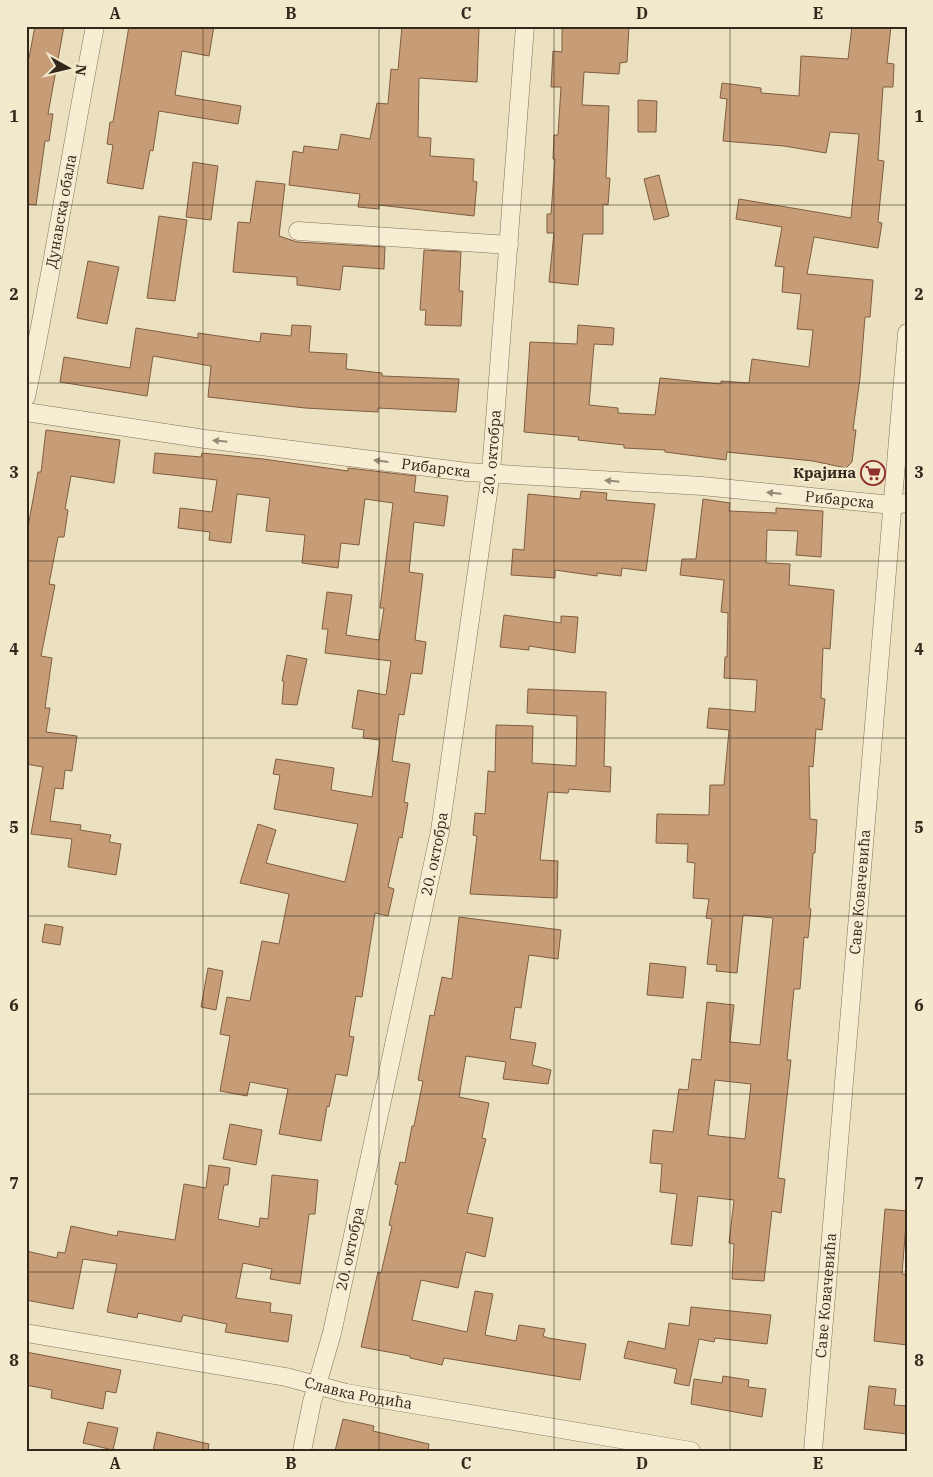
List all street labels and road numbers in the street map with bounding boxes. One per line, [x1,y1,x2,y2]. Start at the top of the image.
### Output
street label: Дунавска обала [41,153,80,270]
street label: 20. октобра [478,409,505,495]
street label: Рибарска [400,454,472,481]
street label: Рибарска [804,486,876,512]
street label: 20. октобра [416,811,452,897]
street label: Саве Ковачевића [845,829,874,955]
street label: 20. октобра [331,1205,368,1292]
street label: Саве Ковачевића [811,1232,840,1359]
street label: Славка Родића [302,1372,414,1413]

